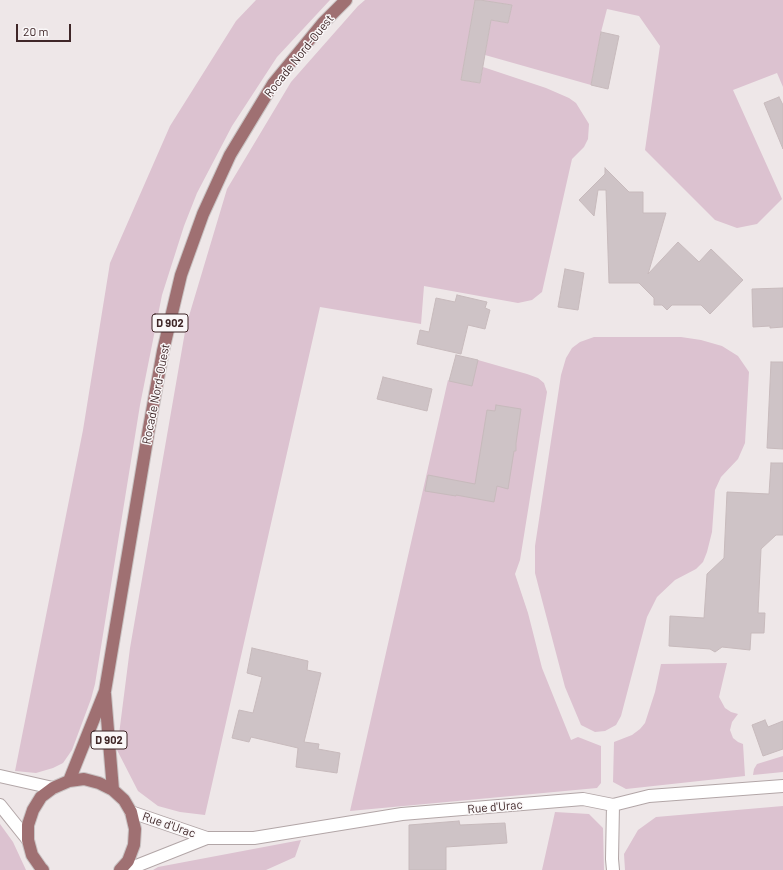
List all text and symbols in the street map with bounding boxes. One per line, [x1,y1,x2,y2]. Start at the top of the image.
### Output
street label: Rocade Nord-Ouest [261,12,337,100]
scale bar [18,16,73,42]
text: 20 m [23,24,49,38]
road number: D 902 [152,314,188,332]
street label: Rocade Nord-Ouest [139,343,173,445]
road number: D 902 [91,731,127,749]
street label: Rue d'Urac [467,797,523,817]
street label: Rue d'Urac [141,809,197,841]

